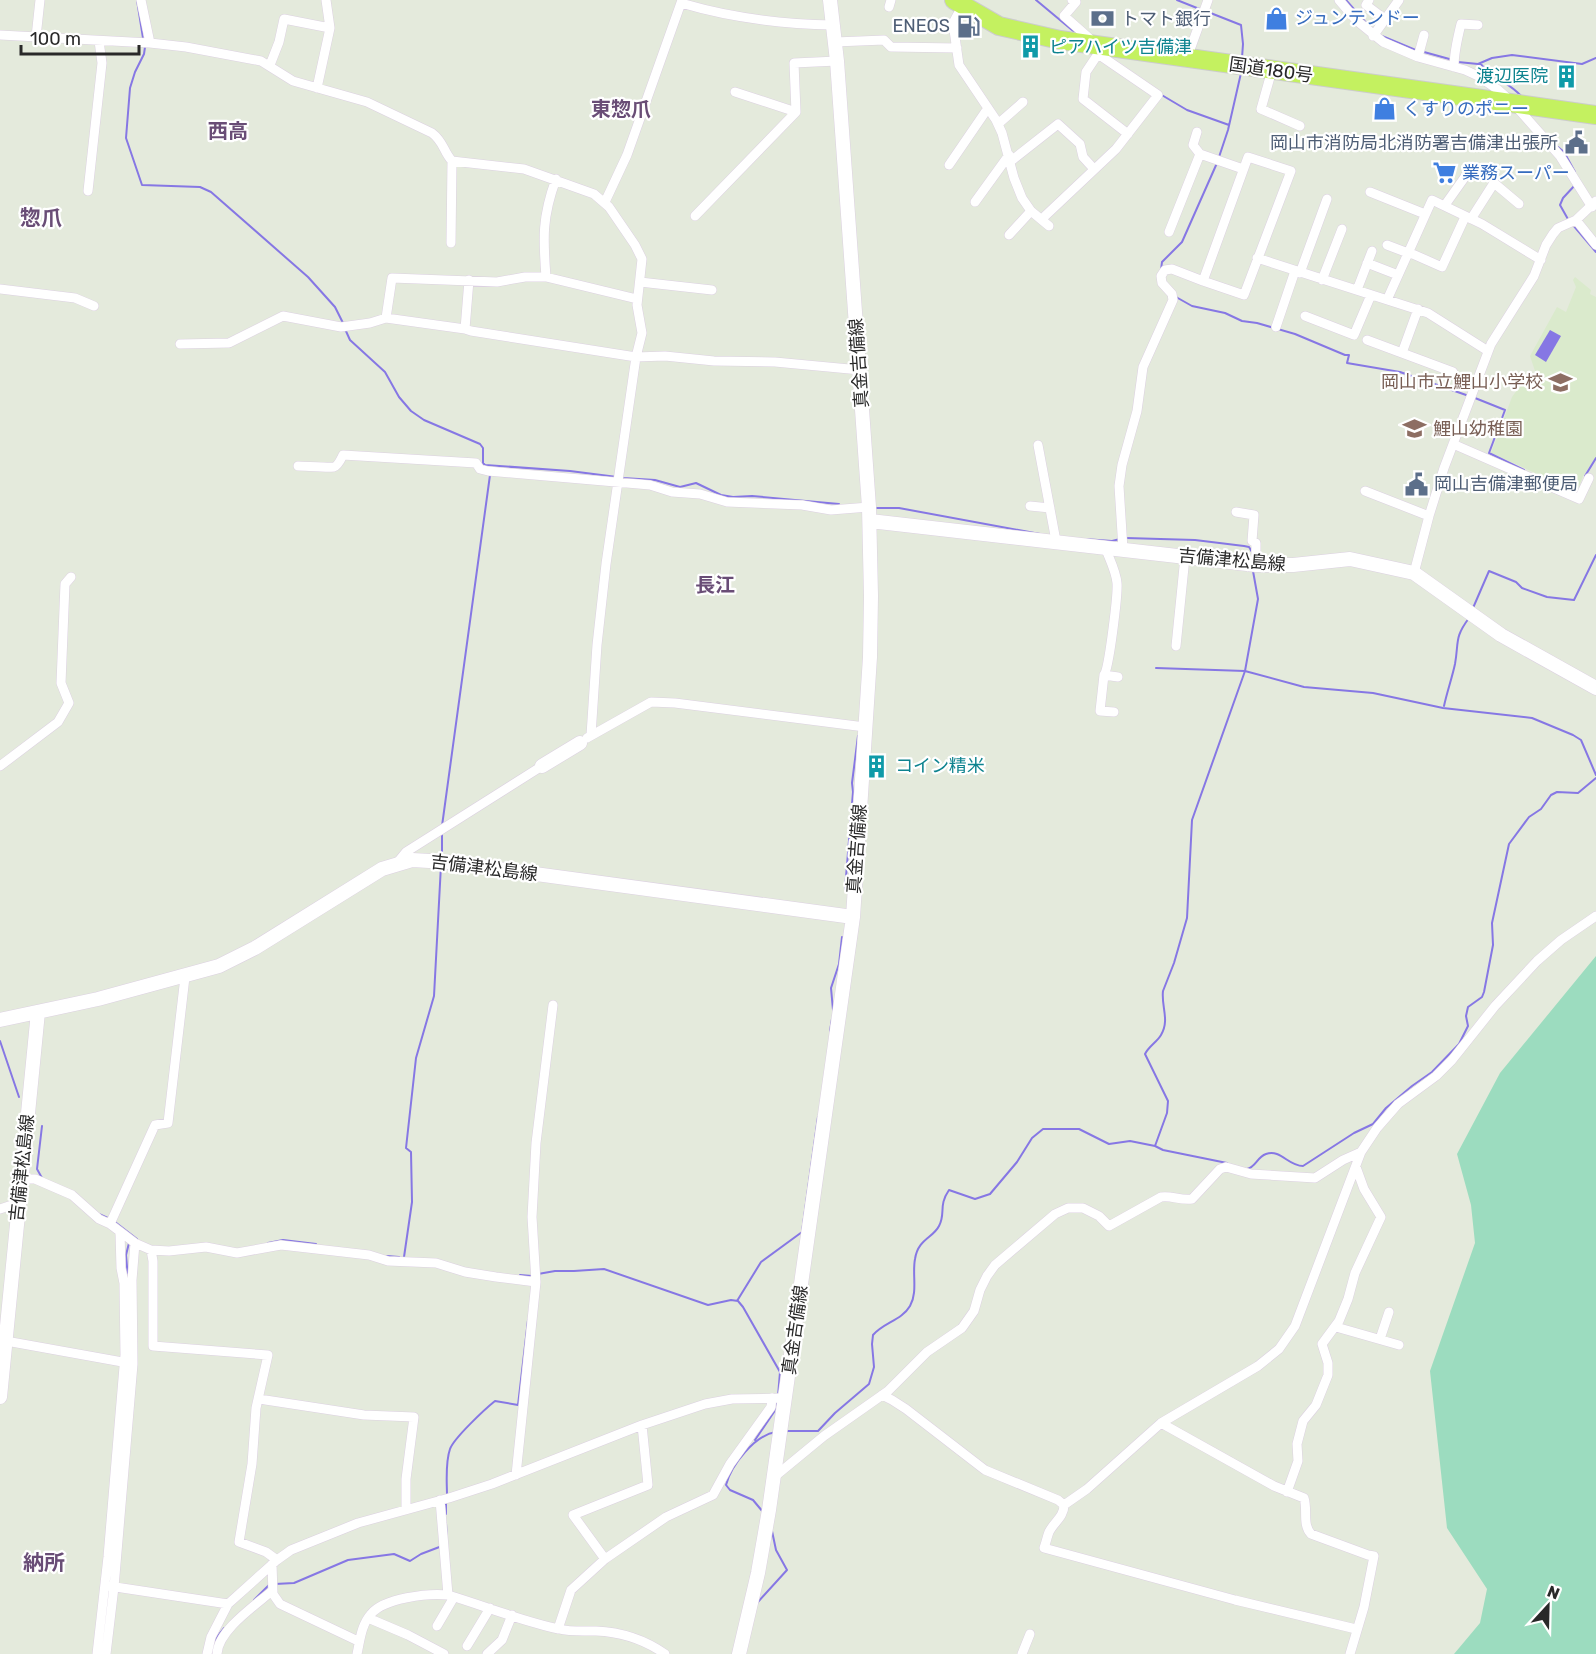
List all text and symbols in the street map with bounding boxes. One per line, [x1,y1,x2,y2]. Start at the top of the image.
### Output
shop icon: ジュンテンドー [1264,5,1290,31]
bank icon: トマト銀行 [1090,6,1116,32]
place label: ジュンテンドー [1295,7,1420,29]
place label: トマト銀行 [1121,8,1211,30]
fuel station icon: ENEOS [955,13,981,39]
place label: ENEOS [892,15,950,37]
scale bar [21,18,140,56]
text: 100 m [30,28,81,50]
building icon: ピアハイツ吉備津 [1018,34,1044,60]
place label: ピアハイツ吉備津 [1049,36,1192,58]
street label: 国道180号 [1228,53,1314,87]
building icon: 渡辺医院 [1553,63,1579,89]
place label: 渡辺医院 [1476,65,1548,87]
shop icon: くすりのポニー [1372,96,1398,122]
district label: 東惣爪 [591,97,651,121]
place label: くすりのポニー [1403,98,1529,120]
district label: 西高 [208,119,248,143]
public building icon: 岡山市消防局北消防署吉備津出張所 [1563,130,1589,156]
place label: 岡山市消防局北消防署吉備津出張所 [1270,132,1558,154]
supermarket icon: 業務スーパー [1431,160,1457,186]
place label: 業務スーパー [1462,162,1570,184]
district label: 惣爪 [20,205,62,230]
street label: 真金吉備線 [845,317,873,409]
school or university icon: 岡山市立鯉山小学校 [1548,369,1574,395]
place label: 岡山市立鯉山小学校 [1381,371,1543,393]
school or university icon: 鯉山幼稚園 [1402,416,1428,442]
place label: 鯉山幼稚園 [1433,418,1523,440]
public building icon: 岡山吉備津郵便局 [1403,471,1429,497]
place label: 岡山吉備津郵便局 [1434,473,1578,495]
street label: 吉備津松島線 [1177,544,1287,576]
district label: 長江 [695,573,735,597]
building icon: コイン精米 [864,753,890,779]
place label: コイン精米 [895,755,985,777]
street label: 真金吉備線 [843,803,871,895]
street label: 吉備津松島線 [429,851,539,885]
street label: 吉備津松島線 [5,1113,39,1223]
street label: 真金吉備線 [778,1284,812,1376]
district label: 納所 [23,1550,65,1575]
north arrow [1518,1576,1578,1636]
text: N [1545,1582,1562,1604]

